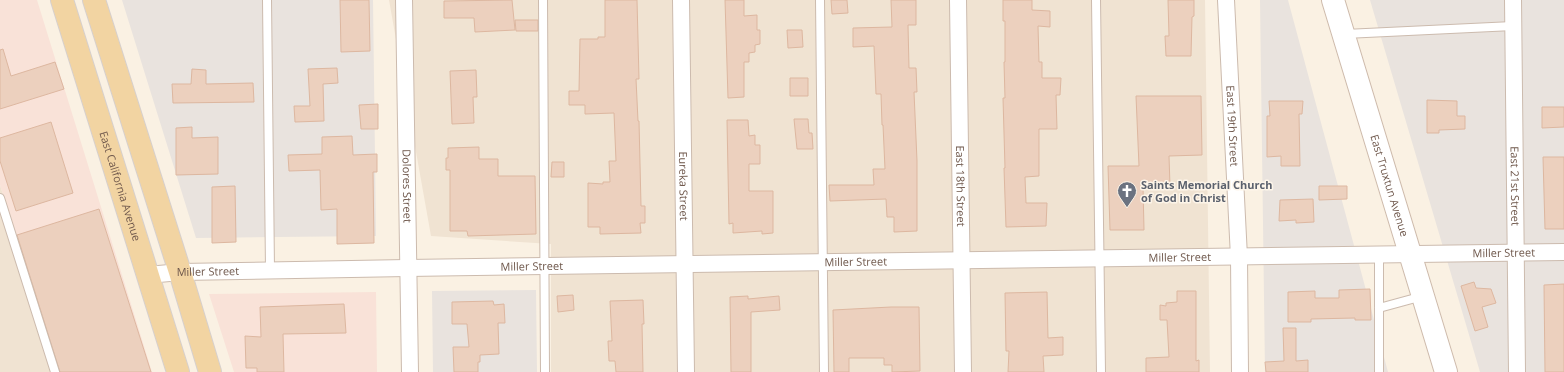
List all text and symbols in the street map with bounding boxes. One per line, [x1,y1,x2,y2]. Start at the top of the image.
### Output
street label: East 19th Street [1223,85,1242,167]
street label: East California Avenue [96,129,145,243]
street label: East Truxtun Avenue [1367,133,1412,238]
street label: East 18th Street [953,145,969,227]
street label: East 21st Street [1508,146,1523,226]
street label: Dolores Street [399,149,416,223]
street label: Eureka Street [676,151,692,221]
place label: Saints Memorial Church of God in Christ [1141,177,1272,205]
church icon: Saints Memorial Church of God in Christ [1116,180,1138,208]
street label: Miller Street [1472,244,1535,260]
street label: Miller Street [1148,249,1211,265]
street label: Miller Street [824,253,887,269]
street label: Miller Street [500,258,563,274]
street label: Miller Street [176,263,239,279]

